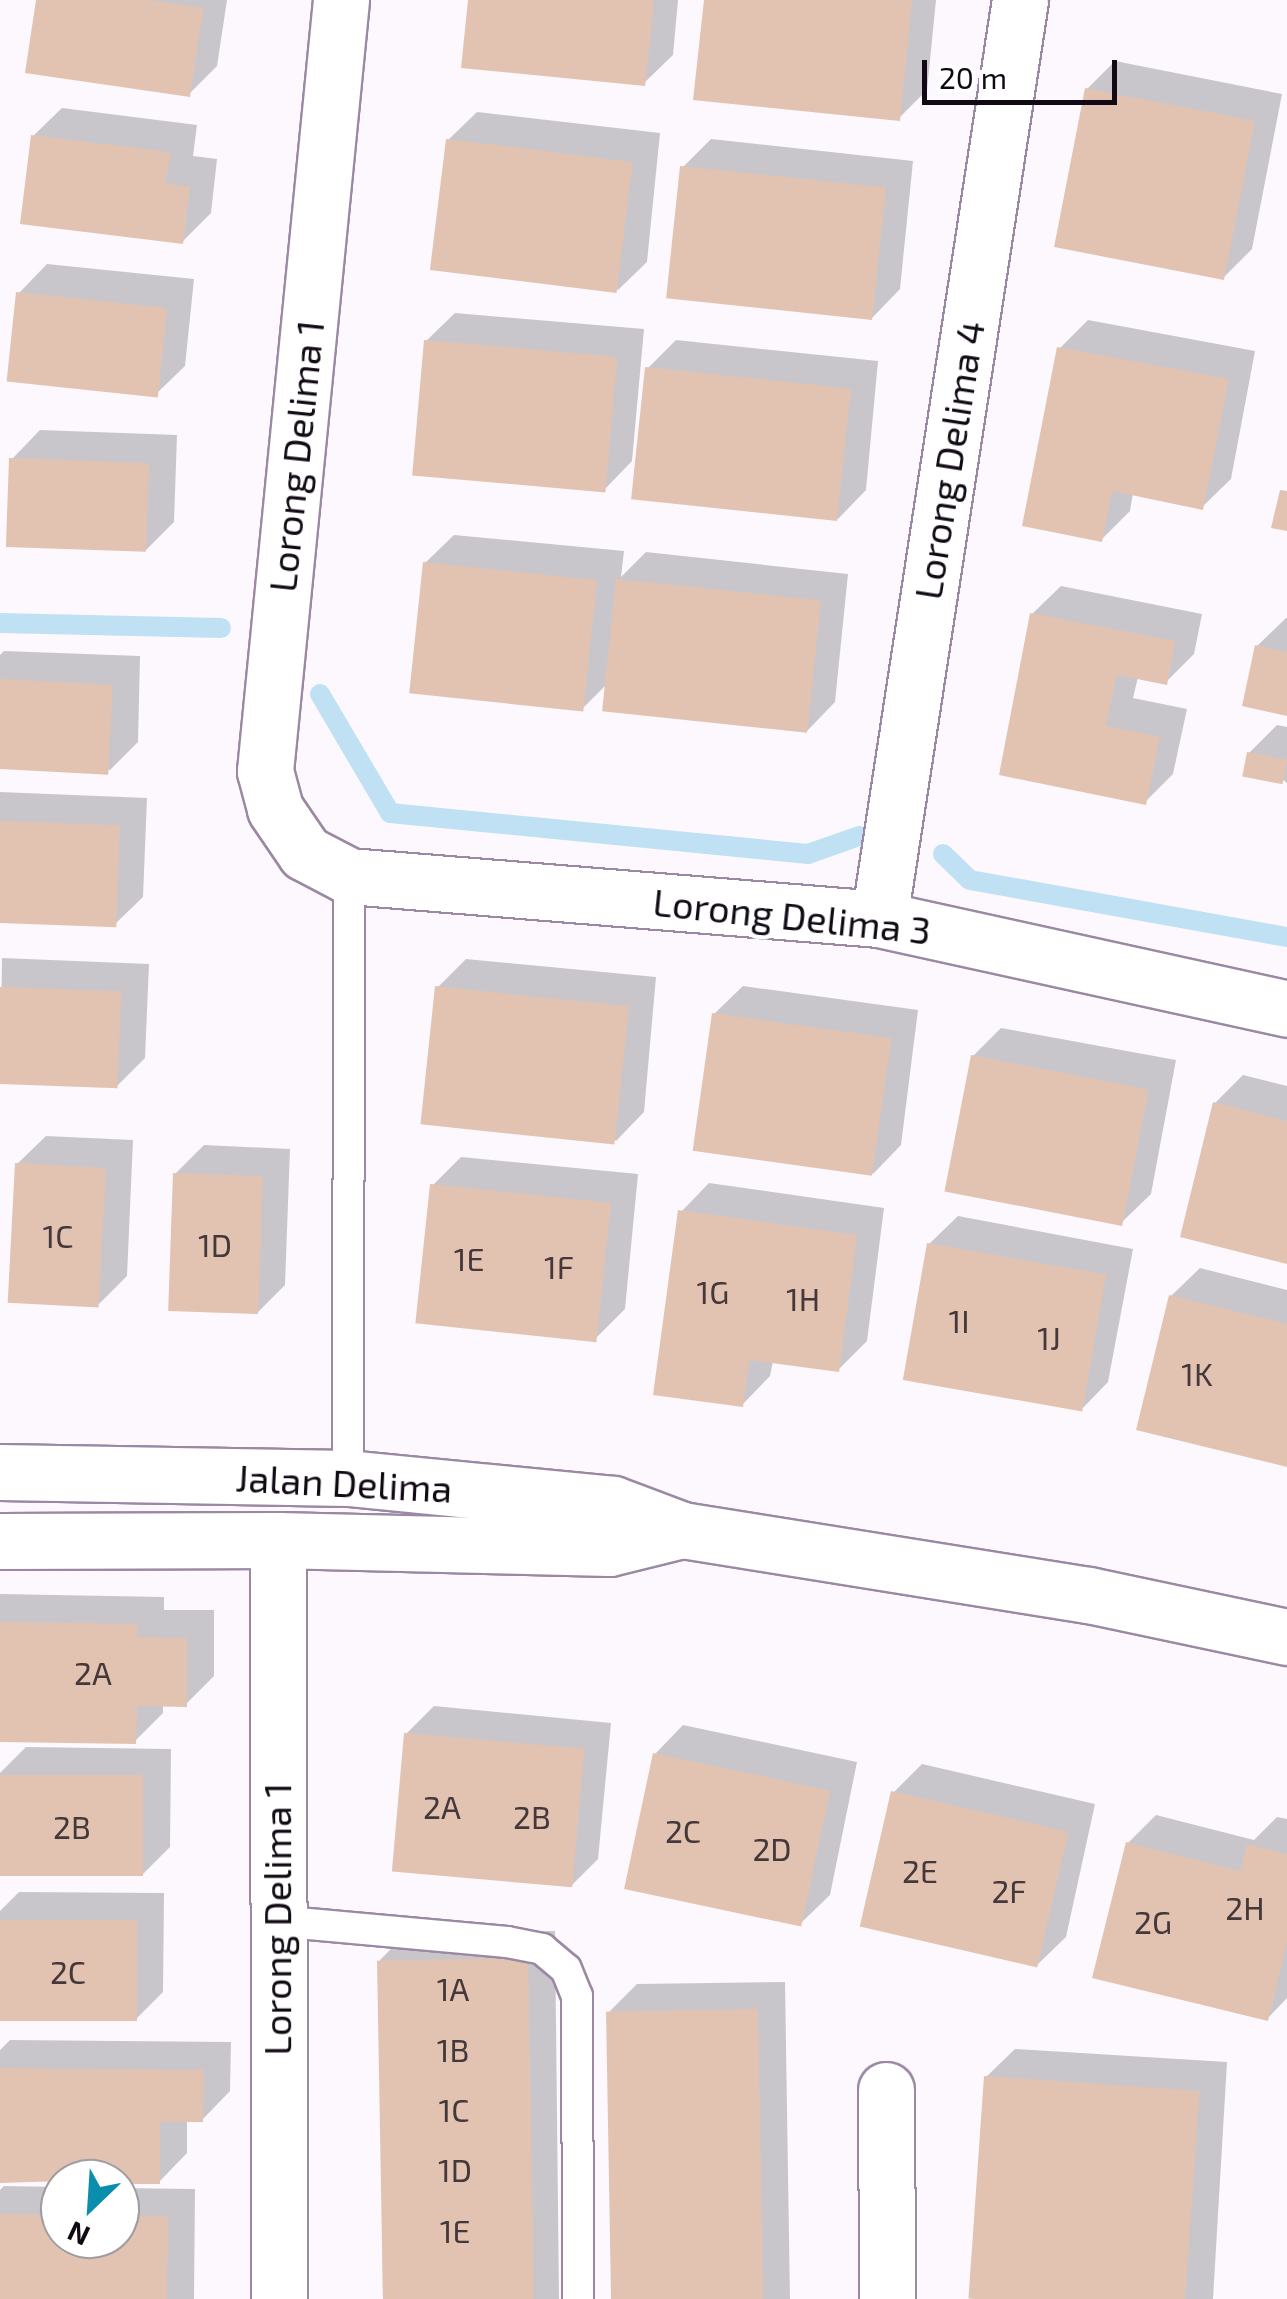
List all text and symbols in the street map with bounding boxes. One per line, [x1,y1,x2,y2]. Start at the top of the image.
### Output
scale bar [927,40,1122,102]
text: 20 m [939,59,1007,95]
street label: Lorong Delima 4 [904,317,994,603]
street label: Lorong Delima 1 [259,318,333,594]
street label: Lorong Delima 3 [651,879,933,953]
house number: 1C [43,1216,73,1254]
house number: 1D [198,1225,232,1263]
house number: 1E [454,1239,484,1277]
house number: 1F [544,1247,574,1285]
house number: 1G [697,1272,729,1310]
house number: 1H [786,1279,820,1317]
house number: 1I [948,1301,970,1339]
house number: 1J [1037,1318,1061,1356]
house number: 1K [1181,1354,1213,1392]
street label: Jalan Delima [234,1455,454,1511]
house number: 2A [74,1653,112,1691]
street label: Lorong Delima 1 [254,1782,300,2056]
house number: 2A [423,1787,461,1825]
house number: 2B [513,1797,551,1835]
house number: 2B [53,1807,91,1845]
house number: 2C [665,1811,701,1849]
house number: 2D [752,1829,792,1867]
house number: 2E [902,1851,938,1889]
house number: 2F [991,1871,1027,1909]
house number: 2H [1225,1888,1265,1926]
house number: 2G [1134,1902,1172,1940]
house number: 2C [50,1952,86,1990]
house number: 1A [437,1969,469,2007]
house number: 1B [437,2030,469,2068]
house number: 1C [439,2090,469,2128]
house number: 1D [438,2150,472,2188]
north arrow [40,2159,140,2259]
house number: 1E [440,2211,470,2249]
text: N [62,2215,95,2254]

